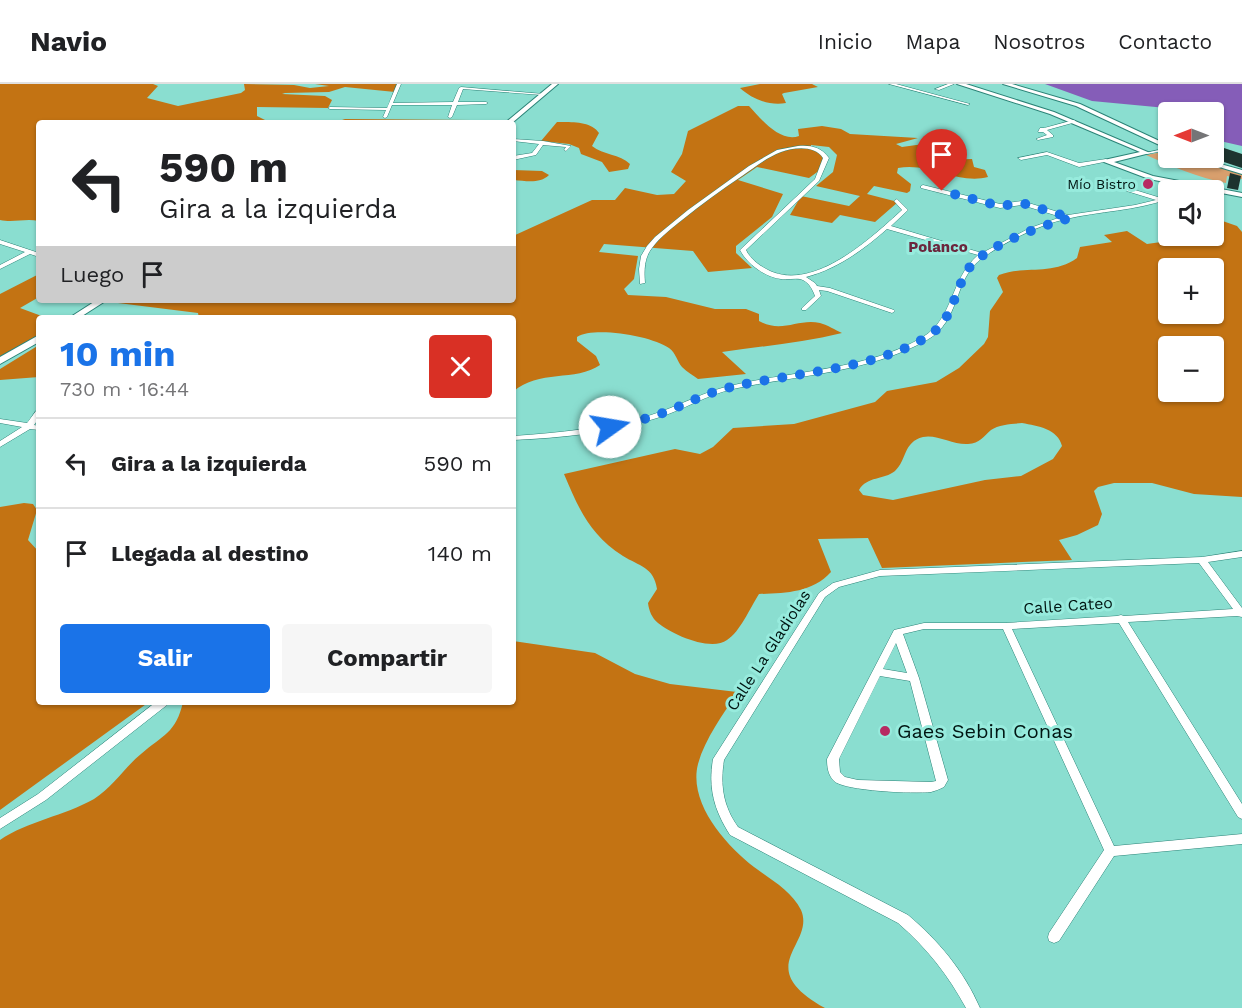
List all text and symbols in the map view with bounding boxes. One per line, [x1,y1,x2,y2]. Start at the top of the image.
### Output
text: Navio [30,25,107,58]
text: Inicio [818,29,873,54]
text: Mapa [906,29,960,54]
text: Nosotros [993,29,1085,54]
text: Contacto [1118,29,1212,54]
north arrow [1158,102,1224,168]
map controls [1158,102,1224,402]
pin [916,129,967,191]
icon: arrive [925,138,958,171]
text: 590 m [159,143,288,192]
icon: left [60,144,138,222]
place label: Mío Bistro [1067,176,1136,192]
marker: Mío Bistro [1141,177,1155,191]
button: sound [1158,180,1224,246]
text: Gira a la izquierda [159,193,397,225]
district label: Polanco [908,238,968,256]
icon: arrive [136,258,169,291]
button: + [1158,258,1224,324]
text: Luego [60,262,124,287]
text: 10 min [60,333,176,375]
button: close [429,335,492,398]
button: − [1158,336,1224,402]
text: 730 m · 16:44 [60,377,189,401]
position arrow [578,395,642,459]
icon: left [60,447,93,480]
text: Gira a la izquierda [111,451,307,476]
text: 590 m [423,451,492,476]
icon: arrive [60,537,93,570]
text: Llegada al destino [111,541,309,566]
text: 140 m [428,541,492,566]
street label: Calle La Gladiolas [722,586,815,714]
street label: Calle Cateo [1023,593,1113,618]
button: Salir [60,624,270,693]
button: Compartir [282,624,492,693]
place label: Gaes Sebin Conas [897,719,1073,743]
marker: Gaes Sebin Conas [878,724,892,738]

